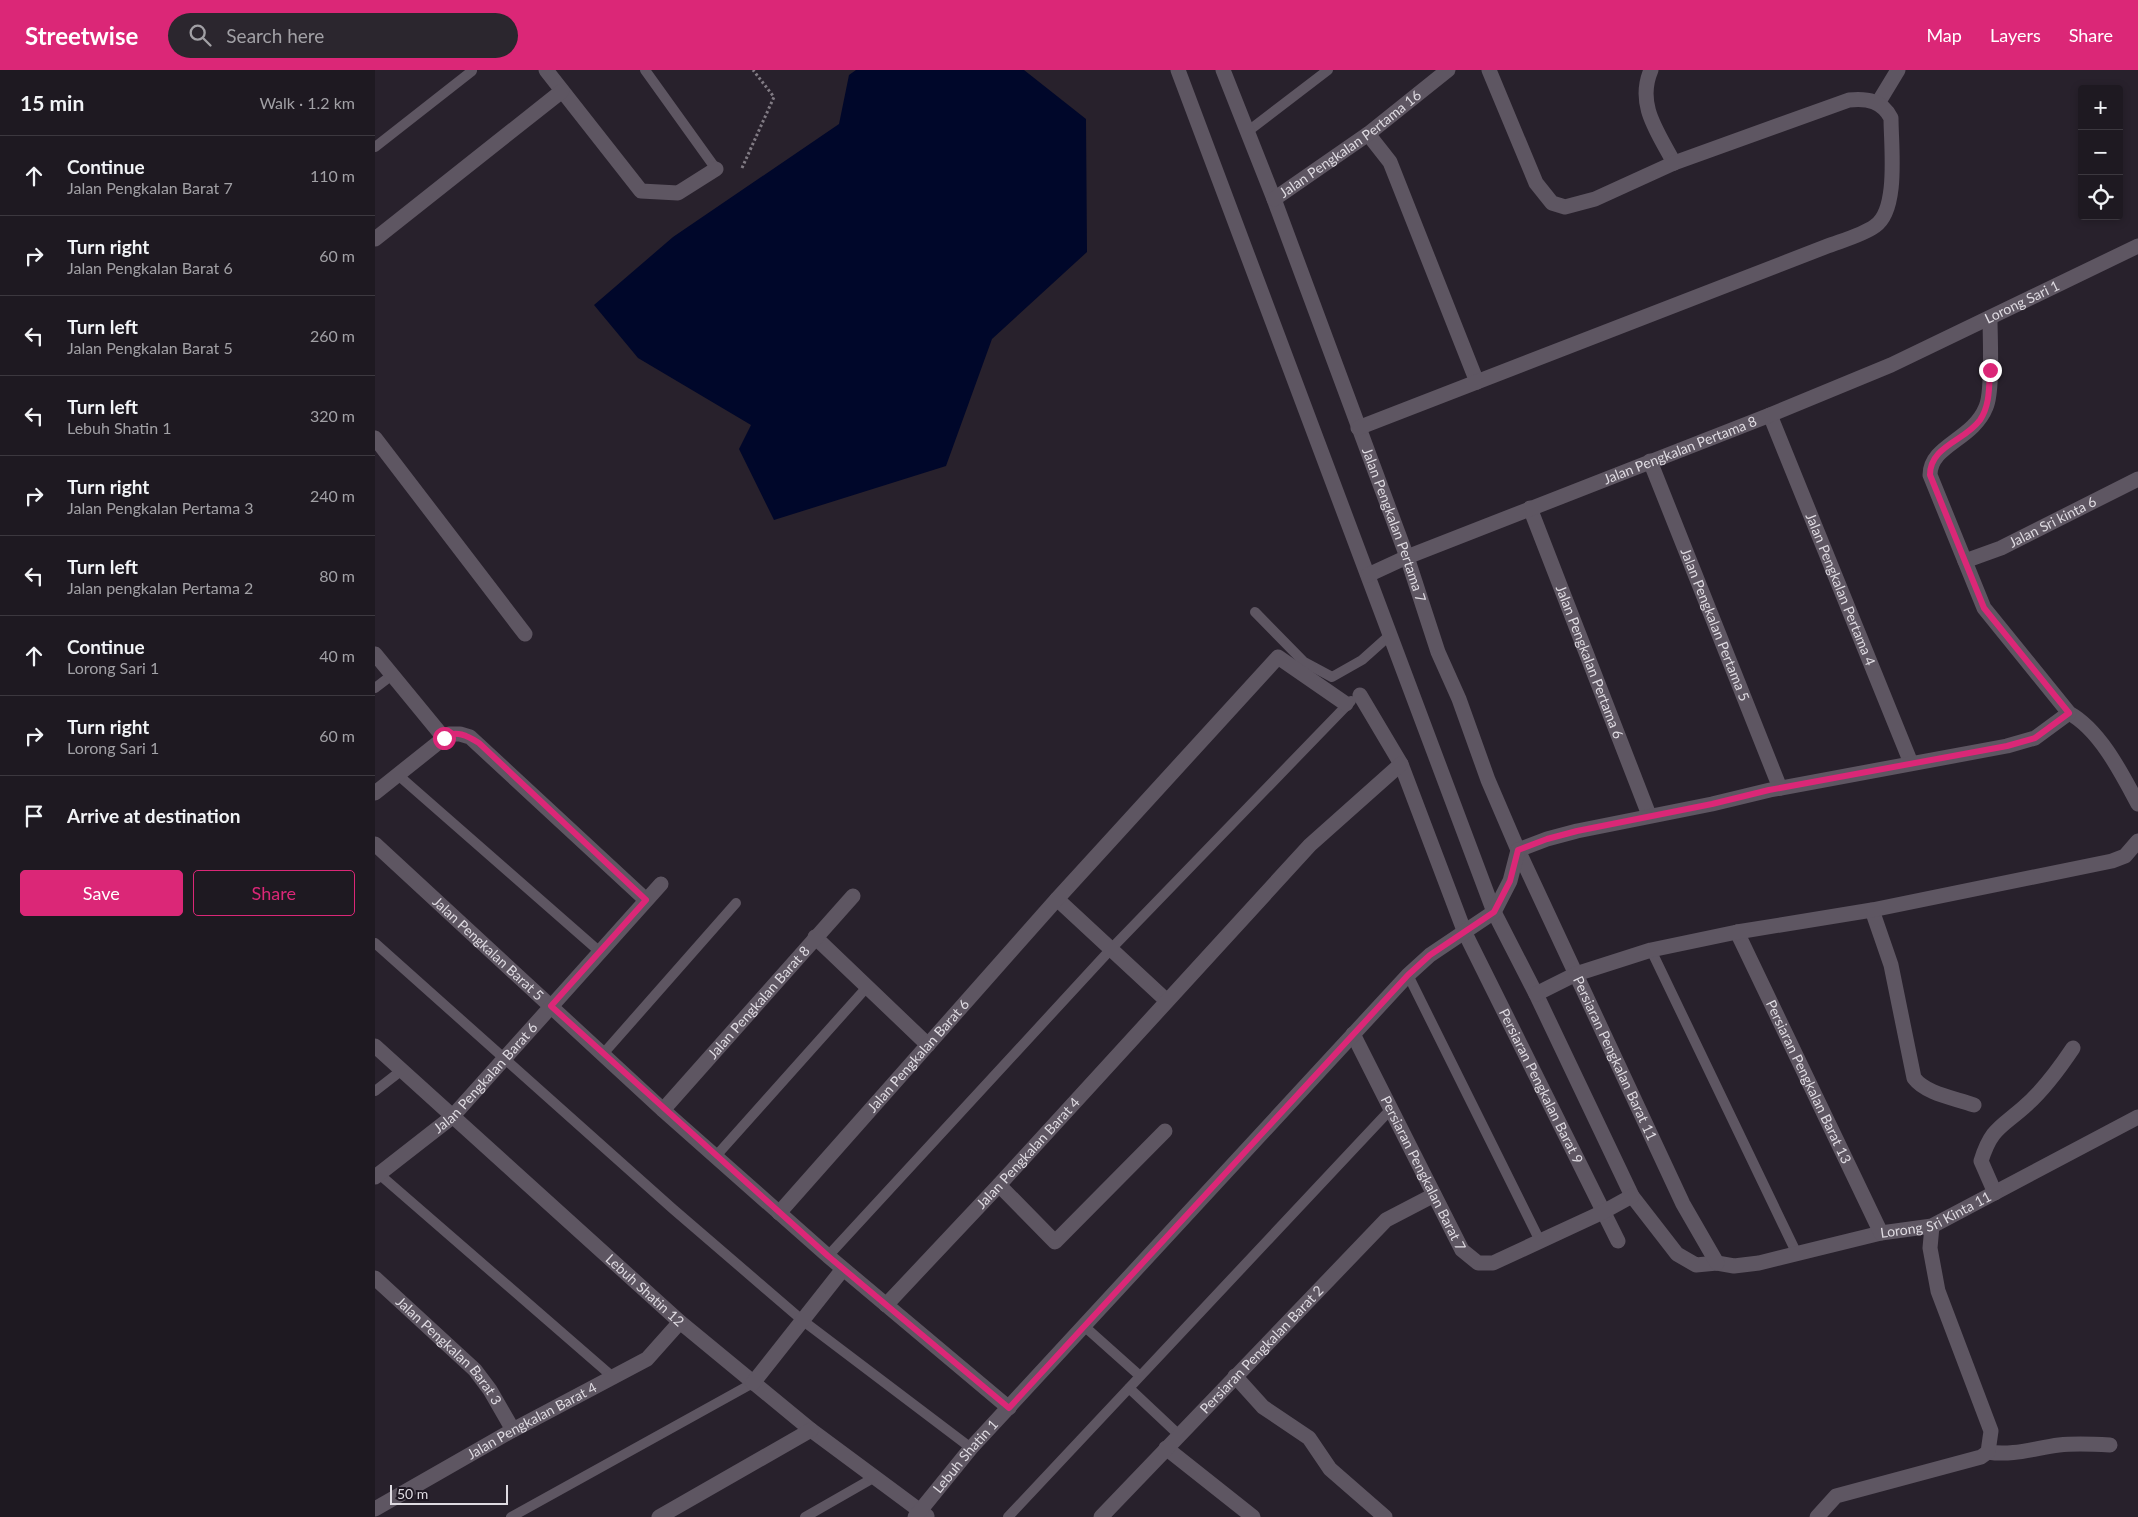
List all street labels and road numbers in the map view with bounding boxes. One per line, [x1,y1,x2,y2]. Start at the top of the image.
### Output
street label: Jalan Pengkalan Pertama 16 [1276,86,1424,201]
street label: Lorong Sari 1 [1982,276,2062,327]
street label: Jalan Pengkalan Pertama 8 [1601,412,1759,487]
street label: Jalan Pengkalan Pertama 7 [1359,445,1430,604]
street label: Jalan Sri kinta 6 [2006,492,2099,551]
street label: Jalan Pengkalan Pertama 4 [1803,510,1880,668]
street label: Jalan Pengkalan Pertama 5 [1677,545,1754,703]
street label: Jalan Pengkalan Pertama 6 [1553,582,1628,741]
street label: Jalan Pengkalan Barat 5 [429,893,548,1004]
street label: Jalan Pengkalan Barat 8 [704,942,813,1062]
street label: Persiaran Pengkalan Barat 11 [1570,973,1661,1143]
street label: Jalan Pengkalan Barat 6 [863,995,972,1115]
street label: Persiaran Pengkalan Barat 13 [1763,997,1855,1166]
street label: Persiaran Pengkalan Barat 9 [1496,1006,1587,1166]
street label: Jalan Pengkalan Barat 6 [430,1019,541,1136]
street label: Persiaran Pengkalan Barat 7 [1378,1093,1470,1253]
street label: Jalan Pengkalan Barat 4 [972,1094,1083,1212]
street label: Lorong Sri Kinta 11 [1879,1187,1994,1241]
street label: Lebuh Shatin 12 [603,1250,688,1330]
street label: Persiaran Pengkalan Barat 2 [1196,1282,1327,1417]
street label: Jalan Pengkalan Barat 3 [393,1293,506,1408]
street label: Jalan Pengkalan Barat 4 [464,1378,599,1463]
street label: Lebuh Shatin 1 [929,1416,1001,1496]

